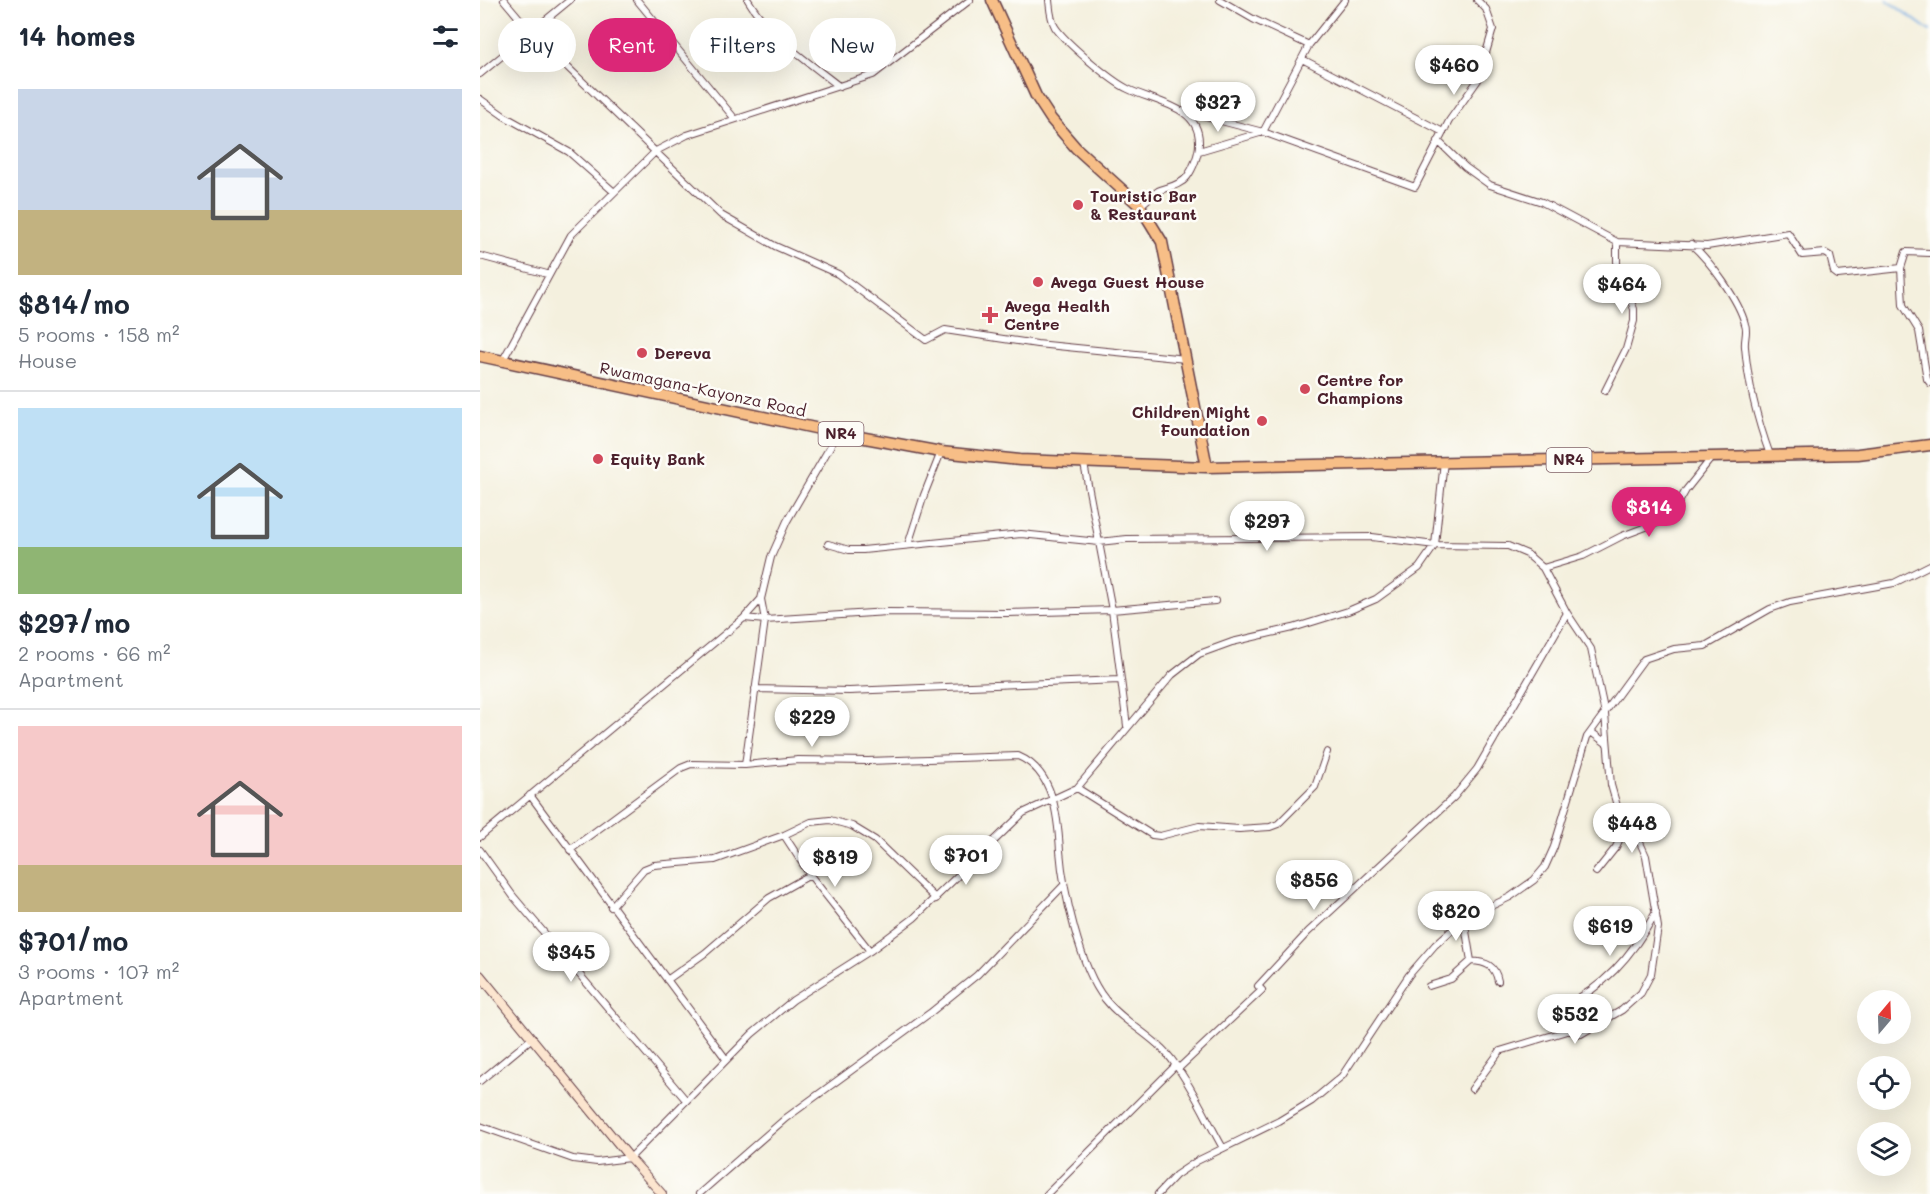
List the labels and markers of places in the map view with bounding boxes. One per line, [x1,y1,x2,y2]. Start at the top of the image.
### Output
pin: $460 [1418,45,1490,96]
pin: $327 [1182,82,1254,133]
place label: Touristic Bar & Restaurant [1090,185,1197,224]
marker: Touristic Bar & Restaurant [1071,198,1085,212]
pin: $464 [1586,264,1658,315]
place label: Avega Guest House [1050,271,1204,292]
marker: Avega Guest House [1031,275,1045,289]
place label: Avega Health Centre [1004,295,1110,334]
marker: Avega Health Centre [981,306,999,324]
place label: Dereva [654,342,712,363]
marker: Dereva [635,346,649,360]
place label: Centre for Champions [1317,369,1403,408]
marker: Centre for Champions [1298,382,1312,396]
place label: Children Might Foundation [1132,401,1250,440]
marker: Children Might Foundation [1255,414,1269,428]
place label: Equity Bank [610,448,705,469]
marker: Equity Bank [591,452,605,466]
pin: $814 [1613,487,1685,538]
pin: $297 [1231,501,1303,552]
pin: $229 [776,697,848,748]
pin: $448 [1596,803,1668,854]
pin: $701 [930,835,1002,886]
pin: $819 [799,837,871,888]
pin: $856 [1278,860,1350,911]
pin: $820 [1420,891,1492,942]
pin: $619 [1574,906,1646,957]
pin: $345 [535,932,607,983]
pin: $532 [1539,994,1611,1045]

